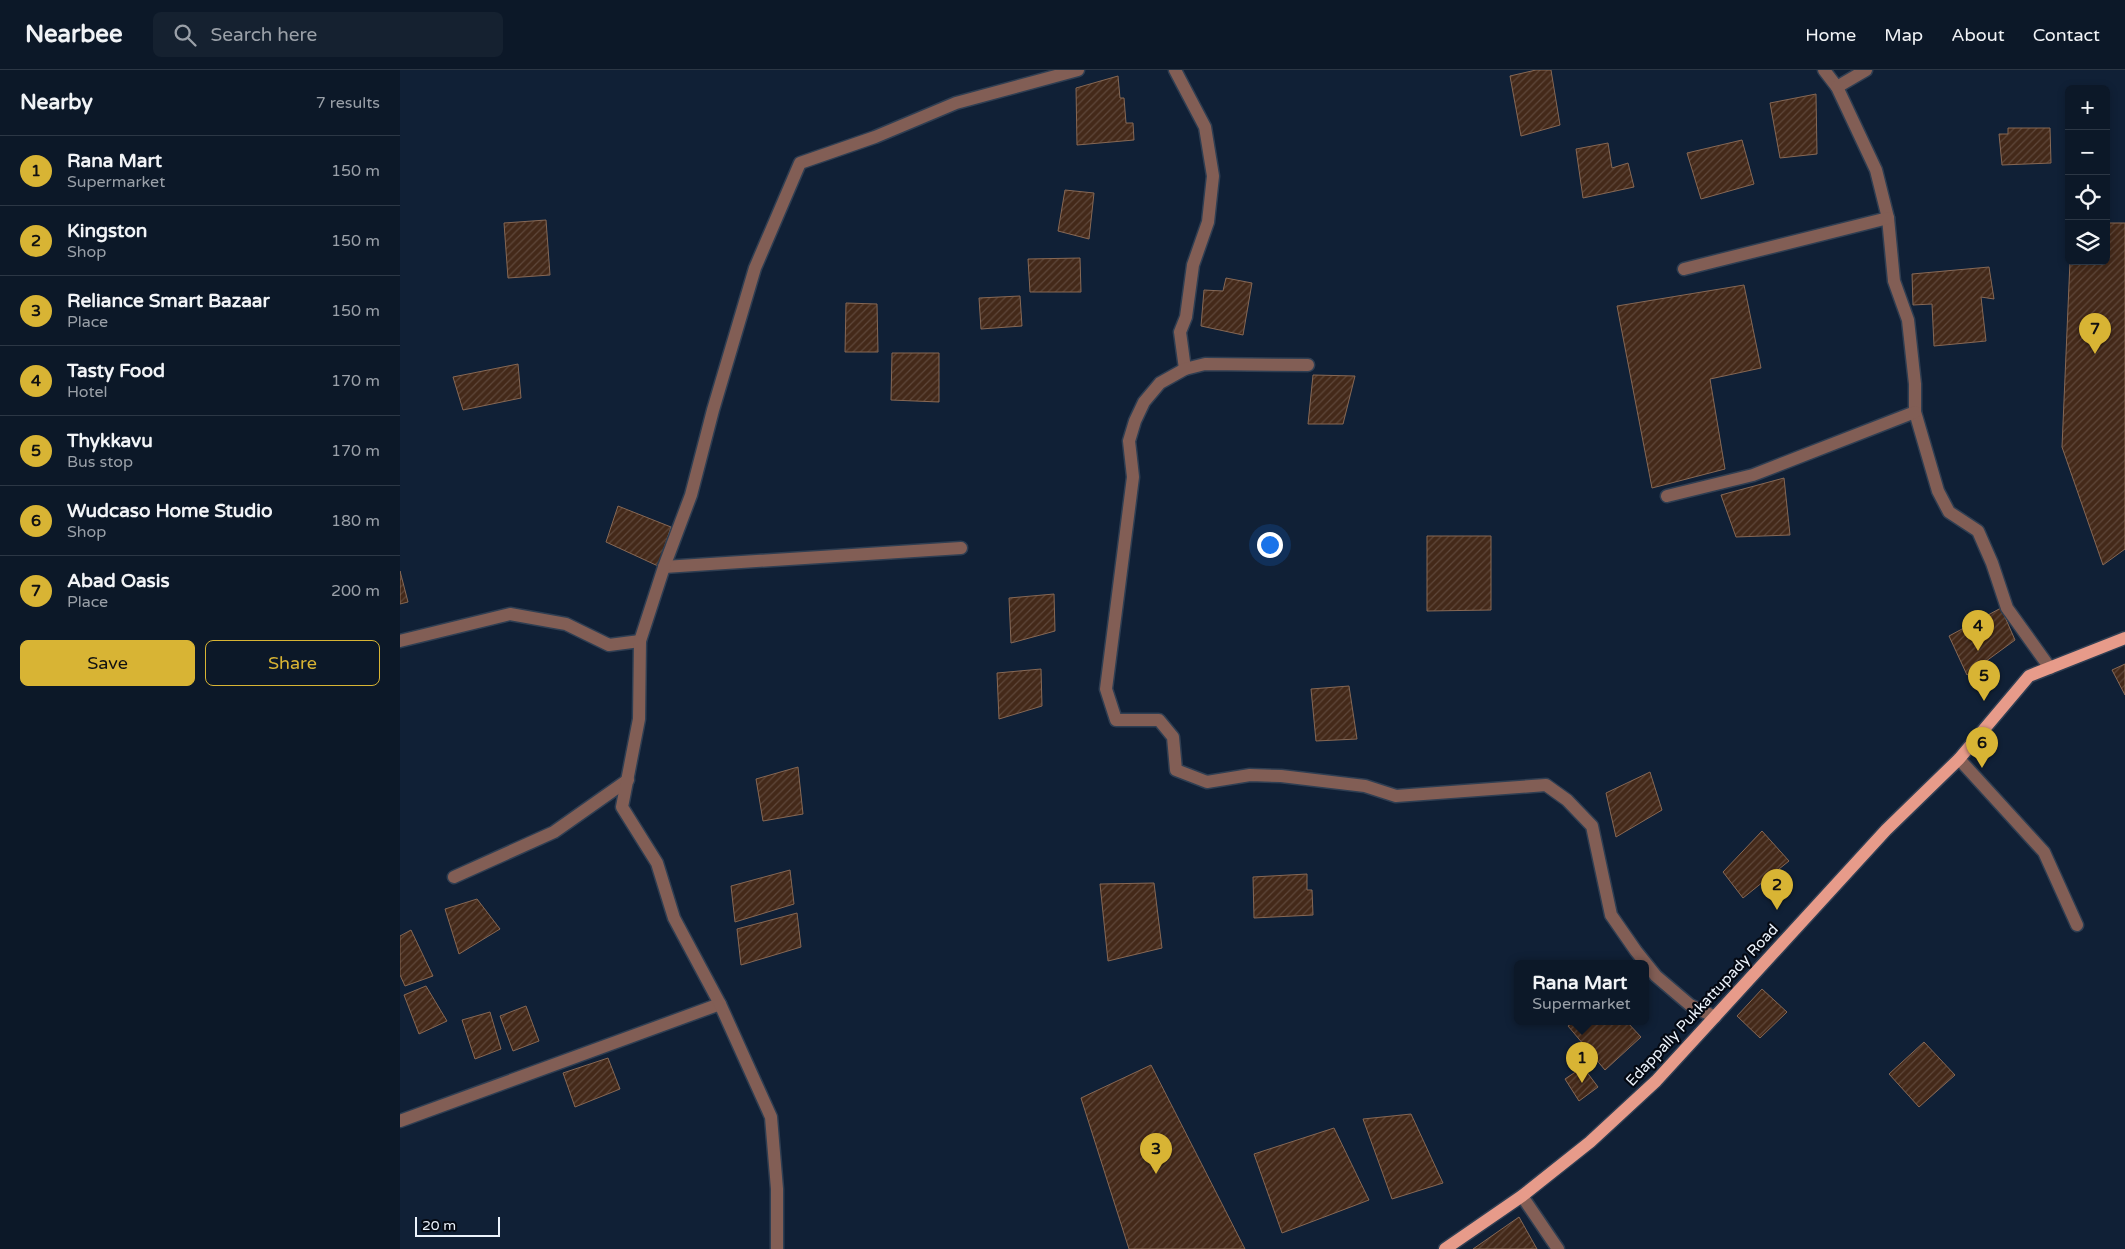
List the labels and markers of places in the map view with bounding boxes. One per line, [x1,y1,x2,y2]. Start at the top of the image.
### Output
pin: 7 [2079,313,2111,354]
pin: 4 [1962,610,1994,651]
pin: 5 [1968,660,2000,701]
pin: 6 [1966,727,1998,768]
pin: 2 [1761,869,1793,910]
pin: 1 [1566,1042,1598,1083]
pin: 3 [1140,1133,1172,1174]

